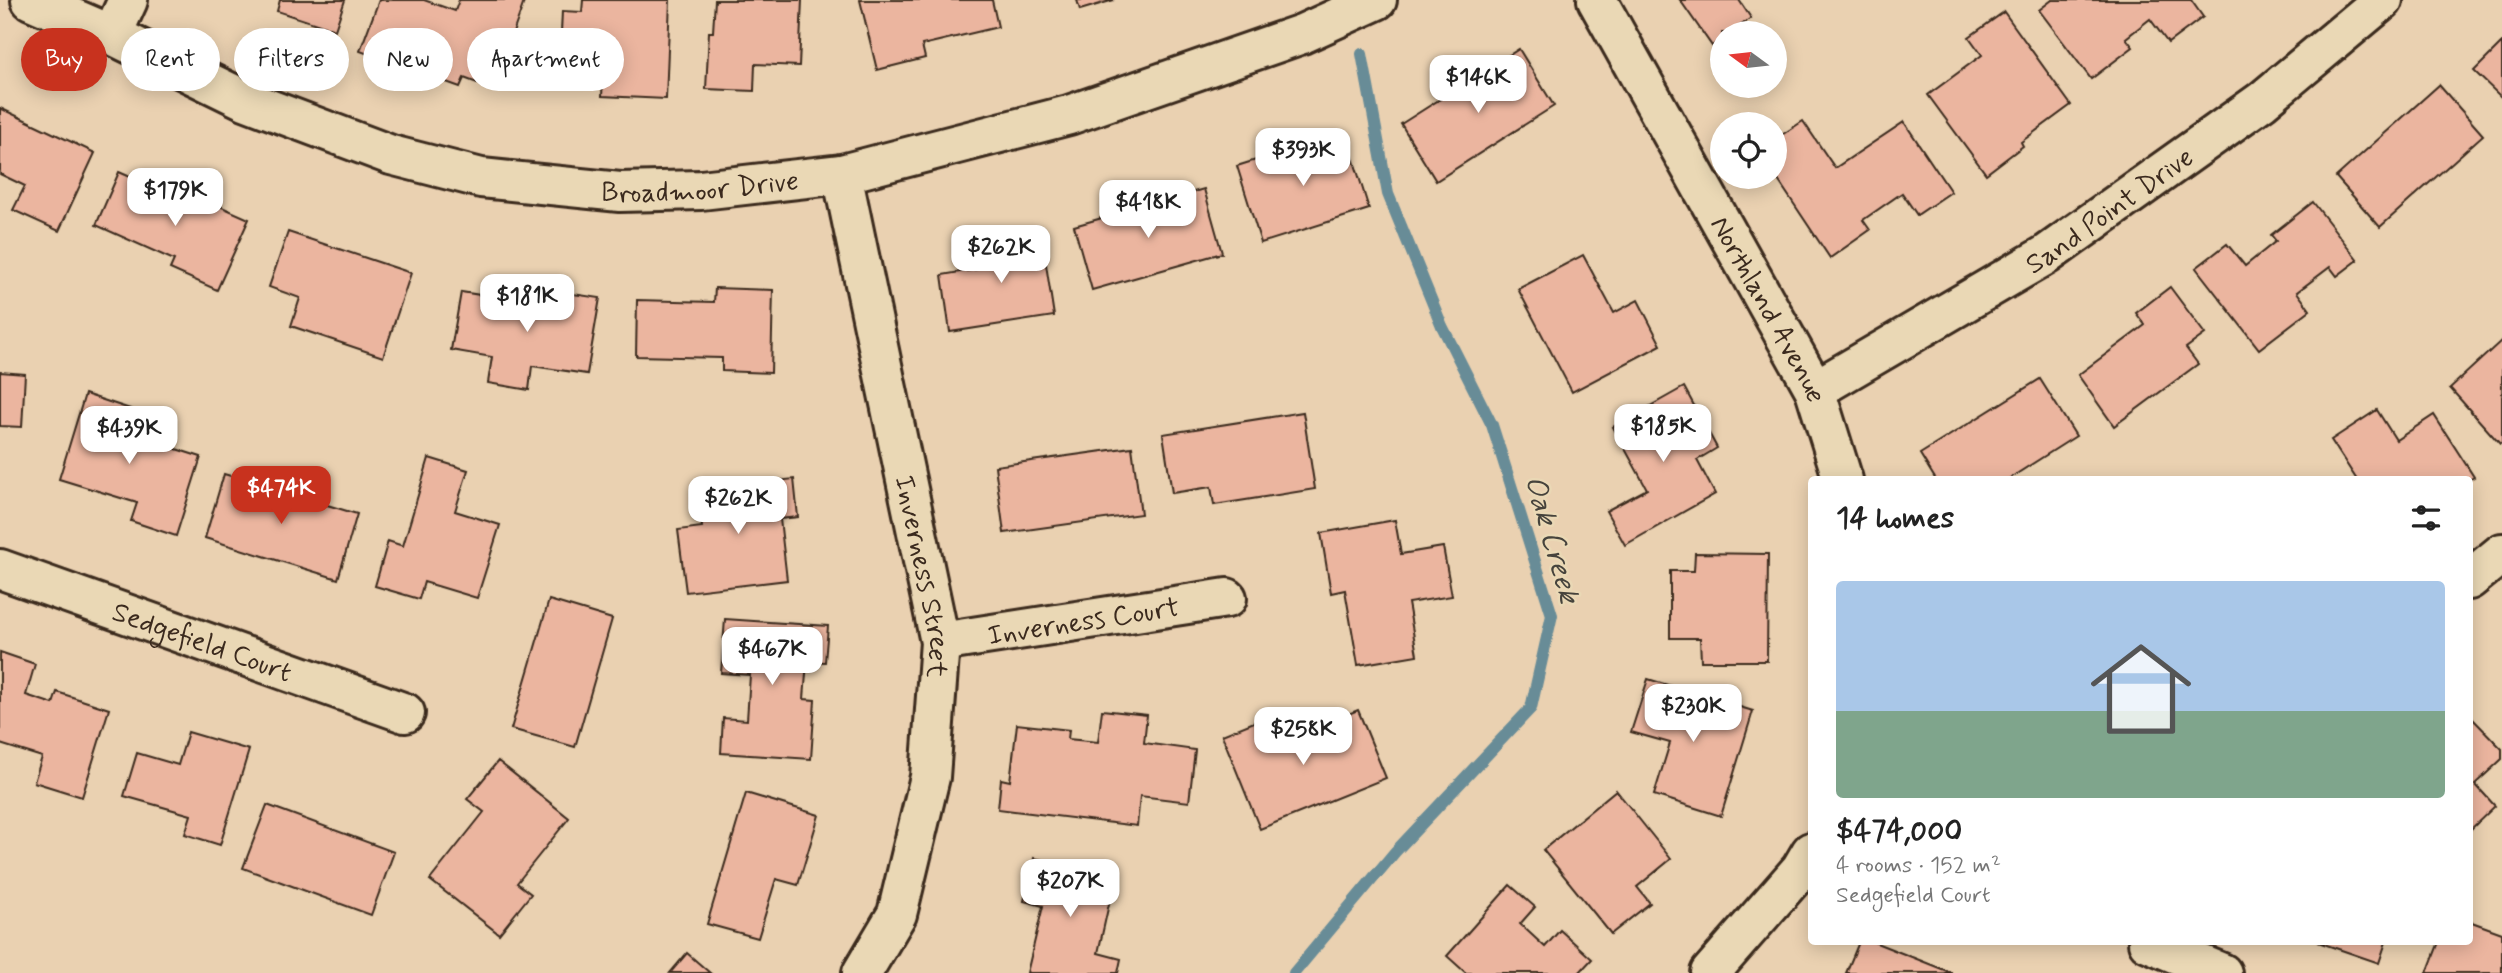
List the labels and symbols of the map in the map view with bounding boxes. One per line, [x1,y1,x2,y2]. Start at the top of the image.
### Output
north arrow [1710,21,1787,98]
pin: $146K [1429,55,1527,115]
pin: $393K [1254,128,1352,188]
street label: Sand Point Drive [2020,140,2202,284]
street label: Broadmoor Drive [599,163,801,213]
pin: $179K [126,168,224,228]
pin: $418K [1099,180,1197,240]
street label: Northland Avenue [1700,210,1834,407]
pin: $262K [952,226,1050,285]
pin: $181K [478,274,576,334]
pin: $185K [1614,405,1712,464]
pin: $439K [80,406,178,466]
pin: $474K [232,466,330,526]
water label: Oak Creek [1515,471,1589,610]
street label: Inverness Street [885,472,957,680]
pin: $262K [689,476,787,536]
street label: Inverness Court [985,590,1182,655]
street label: Sedgefield Court [107,594,297,692]
pin: $467K [723,628,821,687]
pin: $230K [1644,684,1742,744]
pin: $258K [1254,708,1352,767]
pin: $207K [1021,860,1119,919]

